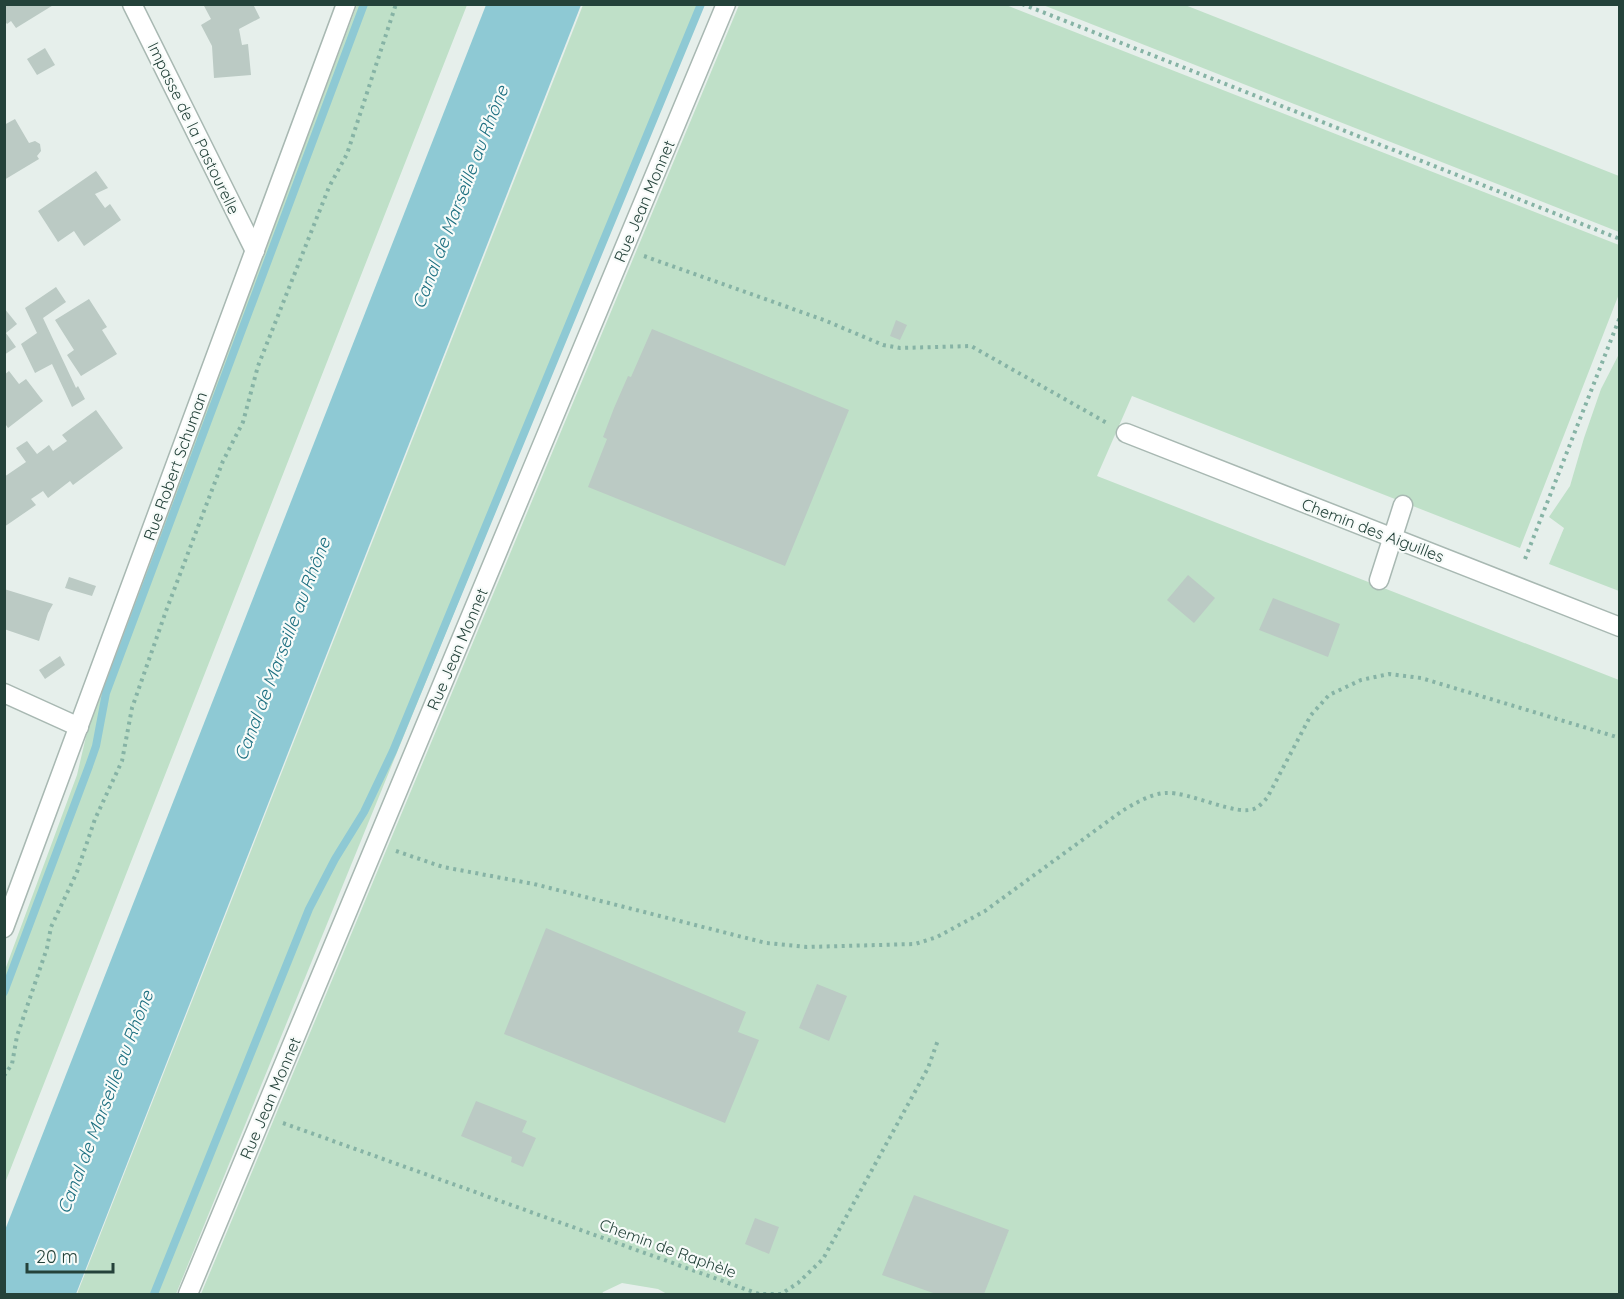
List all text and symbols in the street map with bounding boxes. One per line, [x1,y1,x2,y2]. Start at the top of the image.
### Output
street label: Impasse de la Pastourelle [144,39,244,217]
water label: Canal de Marseille au Rhône [407,81,513,312]
street label: Rue Jean Monnet [609,137,679,265]
street label: Rue Robert Schuman [139,389,211,543]
street label: Chemin des Aiguilles [1299,494,1447,566]
water label: Canal de Marseille au Rhône [229,533,335,764]
street label: Rue Jean Monnet [422,585,492,713]
water label: Canal de Marseille au Rhône [52,986,158,1217]
street label: Rue Jean Monnet [235,1034,305,1162]
street label: Chemin de Raphèle [597,1214,739,1282]
scale bar [27,1236,112,1274]
text: 20 m [36,1245,78,1268]

